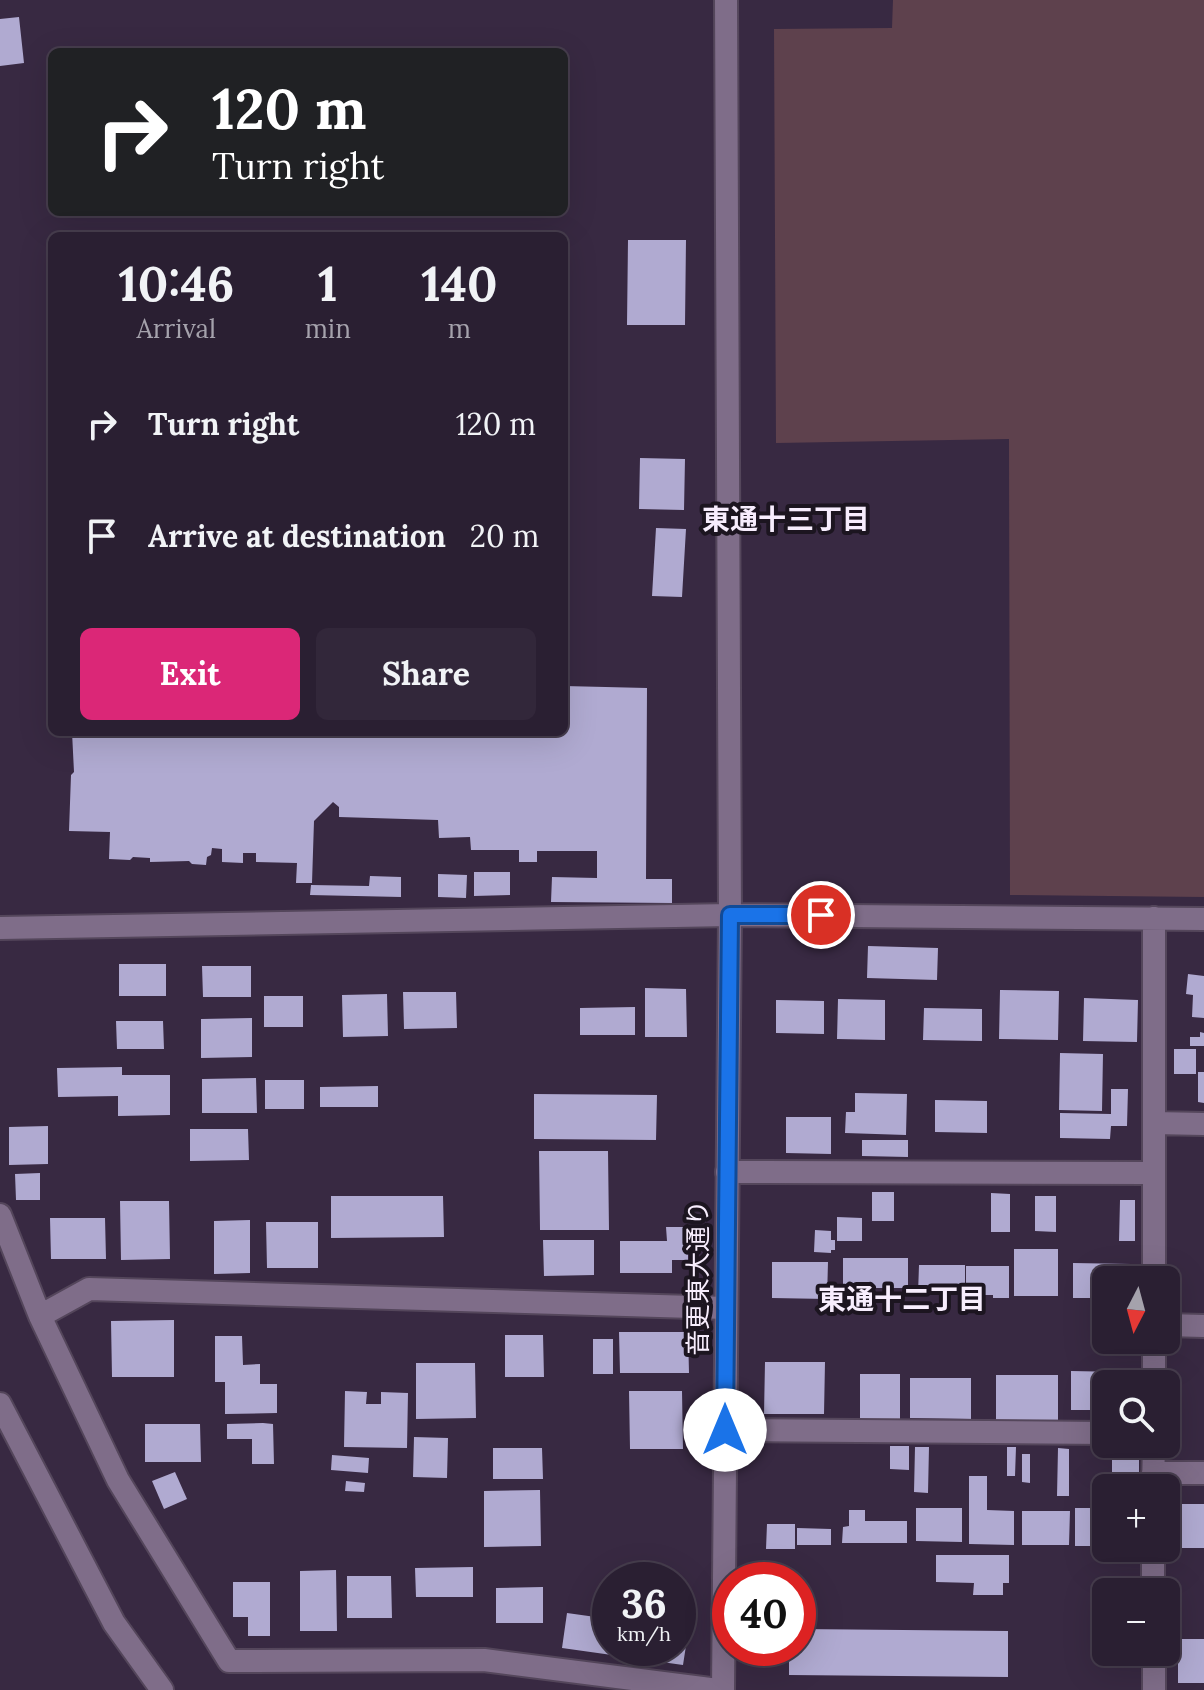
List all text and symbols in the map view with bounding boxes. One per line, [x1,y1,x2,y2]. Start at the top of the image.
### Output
text: 120 m [212,73,366,144]
icon: right [80,80,184,184]
text: Turn right [212,143,385,189]
text: 10:46 [118,253,234,314]
text: 1 [318,253,338,314]
text: 140 [421,253,498,314]
text: Arrival [137,312,216,345]
text: min [305,312,351,345]
text: m [448,312,471,345]
icon: right [80,402,124,446]
text: Turn right [148,405,299,443]
text: 120 m [456,405,536,443]
district label: 東通十三丁目 [702,501,870,537]
icon: arrive [80,514,124,558]
text: Arrive at destination [148,517,446,555]
text: 20 m [470,517,539,555]
button: Exit [80,628,300,720]
button: Share [316,628,536,720]
pin [787,881,855,949]
icon: arrive [799,893,843,937]
street label: 音更東大通り [681,1200,714,1356]
north arrow [1092,1266,1180,1354]
map controls [1092,1266,1180,1666]
district label: 東通十二丁目 [818,1281,986,1317]
button: search [1092,1370,1180,1458]
position arrow [683,1388,767,1472]
button: + [1092,1474,1180,1562]
speed limit sign: 40 [712,1562,816,1666]
text: 36 [621,1578,667,1629]
button: − [1092,1578,1180,1666]
text: km/h [617,1621,671,1646]

